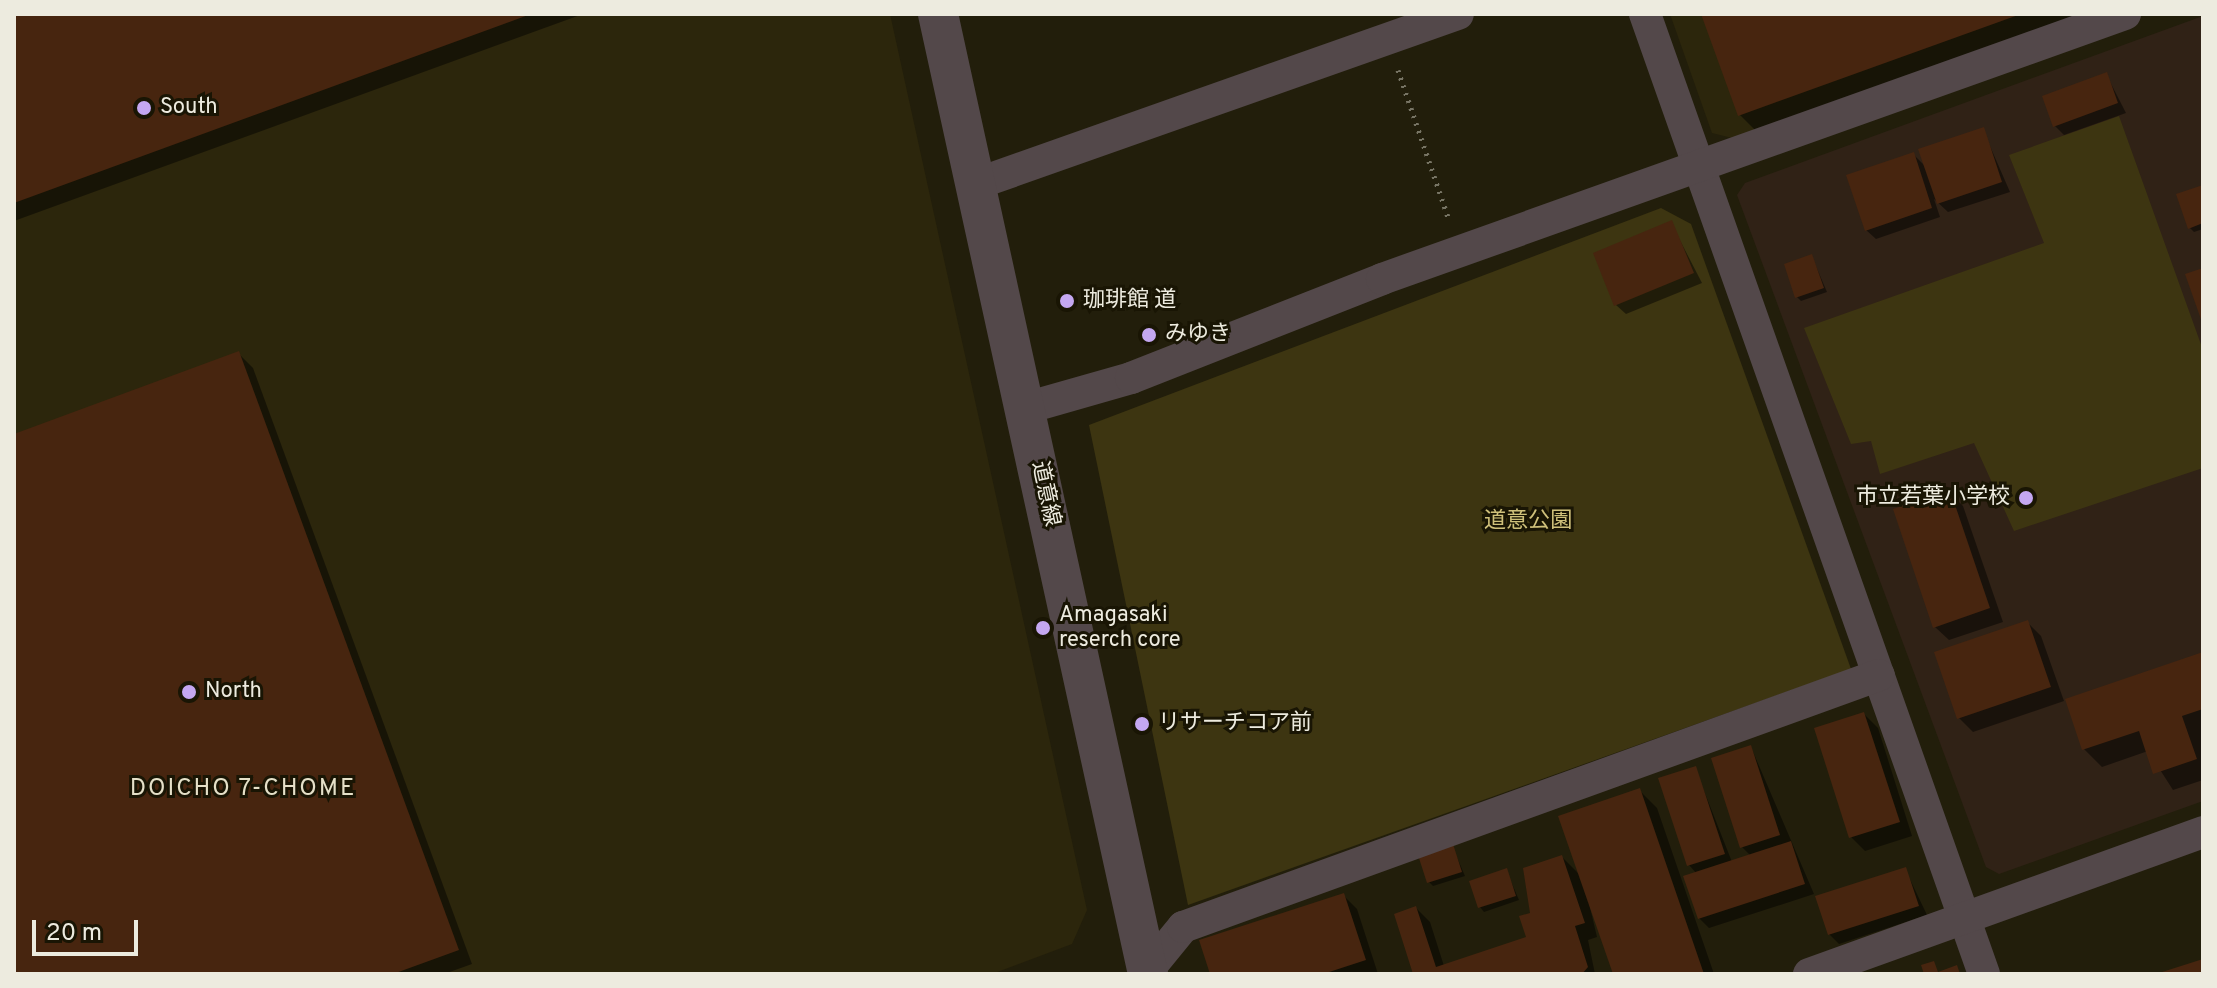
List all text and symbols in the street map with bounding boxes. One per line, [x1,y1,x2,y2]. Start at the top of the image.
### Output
place label: South [160,95,218,121]
marker: South [135,99,153,117]
place label: 珈琲館 道 [1083,288,1176,314]
marker: 珈琲館 道 [1058,292,1076,310]
place label: みゆき [1165,322,1231,348]
marker: みゆき [1140,326,1158,344]
street label: 道意線 [1025,459,1065,529]
place label: 市立若葉小学校 [1856,485,2010,511]
marker: 市立若葉小学校 [2017,489,2035,507]
park label: 道意公園 [1484,509,1572,535]
place label: Amagasaki reserch core [1059,602,1181,654]
marker: Amagasaki reserch core [1034,619,1052,637]
place label: North [205,679,262,705]
marker: North [180,683,198,701]
place label: リサーチコア前 [1158,711,1312,737]
marker: リサーチコア前 [1133,715,1151,733]
district label: DOICHO 7-CHOME [129,776,357,804]
scale bar [36,904,142,954]
text: 20 m [46,919,102,949]

